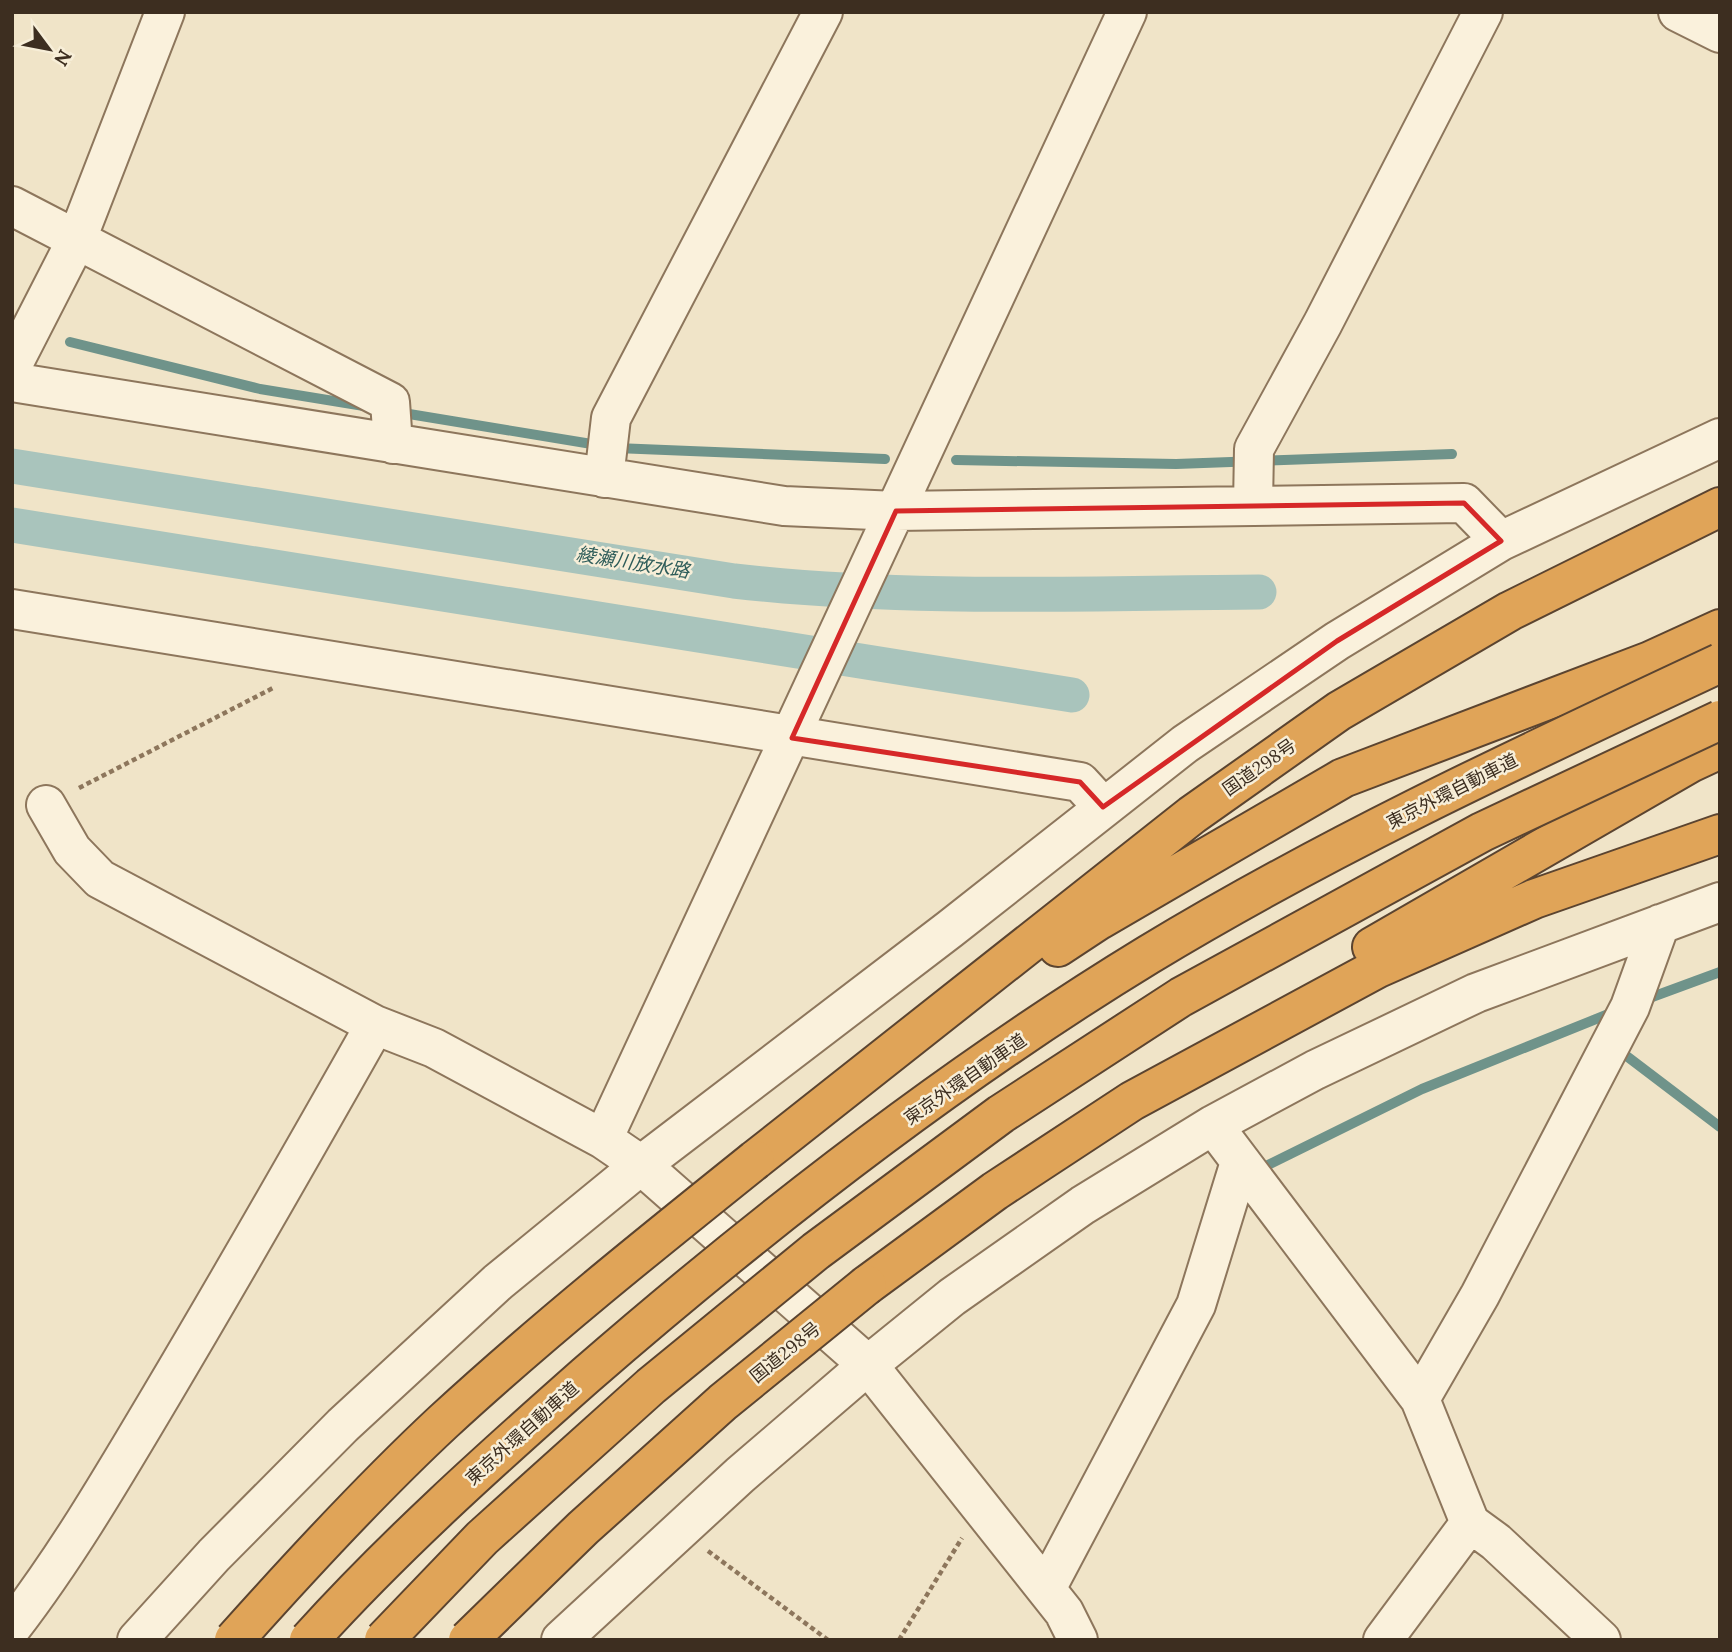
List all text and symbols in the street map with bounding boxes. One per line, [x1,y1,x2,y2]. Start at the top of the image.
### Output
north arrow [14,14,84,84]
text: N [49,45,77,71]
water label: 綾瀬川放水路 [575,541,693,583]
street label: 国道298号 [1218,733,1300,801]
street label: 東京外環自動車道 [1383,748,1521,834]
street label: 東京外環自動車道 [899,1028,1031,1130]
street label: 国道298号 [745,1317,825,1387]
street label: 東京外環自動車道 [461,1376,583,1490]

